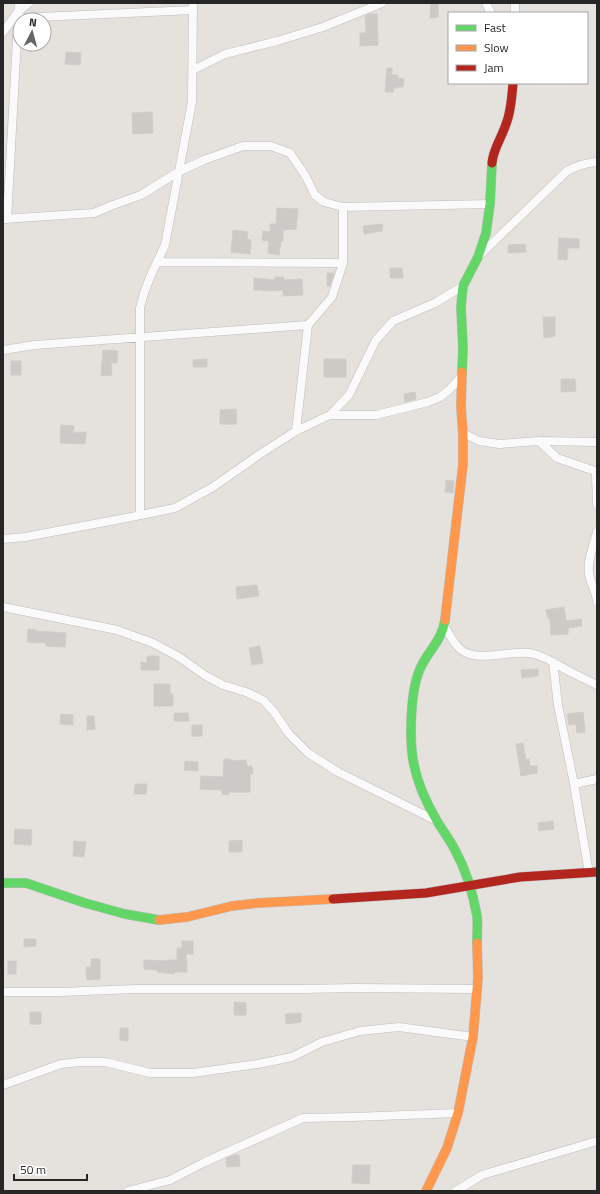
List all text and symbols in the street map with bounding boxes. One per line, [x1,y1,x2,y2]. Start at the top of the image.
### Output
north arrow [12,12,52,52]
legend [448,12,588,84]
text: N [28,14,38,30]
text: Fast [484,18,507,37]
text: Slow [484,38,509,57]
text: Jam [484,58,504,77]
scale bar [14,1156,87,1182]
text: 50 m [20,1160,46,1179]

